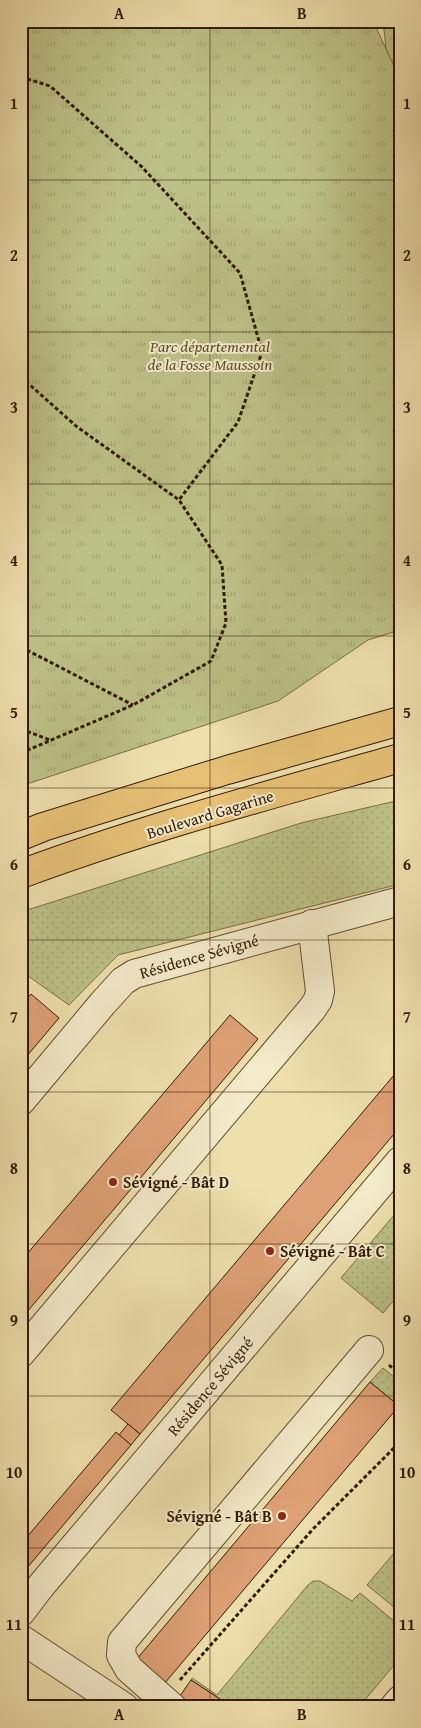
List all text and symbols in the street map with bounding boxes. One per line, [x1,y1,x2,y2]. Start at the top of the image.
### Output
text: A [114,1,125,25]
text: B [297,1,307,25]
text: 1 [10,91,18,115]
text: 1 [403,91,411,115]
text: 2 [10,243,18,267]
text: 2 [403,243,411,267]
park label: Parc départemental de la Fosse Maussoin [148,334,272,376]
text: 3 [10,395,18,419]
text: 3 [403,395,411,419]
text: 4 [10,548,18,572]
text: 4 [403,548,411,572]
text: 5 [10,700,18,724]
text: 5 [403,700,411,724]
street label: Boulevard Gagarine [144,783,276,845]
text: 6 [10,852,18,876]
text: 6 [403,852,411,876]
street label: Résidence Sévigné [137,928,261,984]
text: 7 [10,1004,18,1028]
text: 7 [403,1004,411,1028]
text: 8 [10,1156,18,1180]
text: 8 [403,1156,411,1180]
place label: Sévigné - Bât D [123,1170,229,1194]
marker: Sévigné - Bât D [107,1176,119,1188]
place label: Sévigné - Bât C [280,1239,385,1263]
marker: Sévigné - Bât C [264,1245,276,1257]
text: 9 [10,1308,18,1332]
text: 9 [403,1308,411,1332]
street label: Résidence Sévigné [161,1331,259,1441]
text: 10 [6,1460,22,1484]
text: 10 [399,1460,415,1484]
place label: Sévigné - Bât B [166,1504,272,1528]
marker: Sévigné - Bât B [276,1510,288,1522]
text: 11 [6,1612,22,1636]
text: 11 [399,1612,415,1636]
text: A [114,1702,125,1726]
text: B [297,1702,307,1726]

